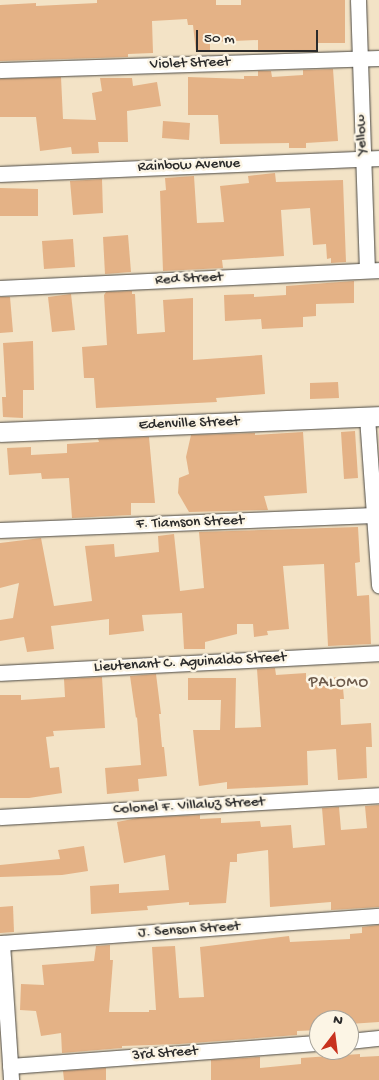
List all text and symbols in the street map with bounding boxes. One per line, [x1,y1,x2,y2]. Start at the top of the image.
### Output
scale bar [199,20,322,52]
text: 50 m [204,30,235,48]
street label: Violet Street [150,54,230,74]
street label: Yellow [353,114,371,156]
street label: Rainbow Avenue [137,155,241,177]
street label: Red Street [155,268,223,290]
street label: Edenville Street [138,413,240,435]
street label: F. Tiamson Street [136,512,244,534]
street label: Lieutenant C. Aguinaldo Street [93,649,287,677]
district label: PALOMO [308,674,370,694]
street label: Colonel F. Villaluz Street [113,793,265,819]
street label: J. Senson Street [137,917,241,943]
north arrow [309,1010,359,1060]
text: N [331,1012,344,1030]
street label: 3rd Street [132,1043,198,1065]

